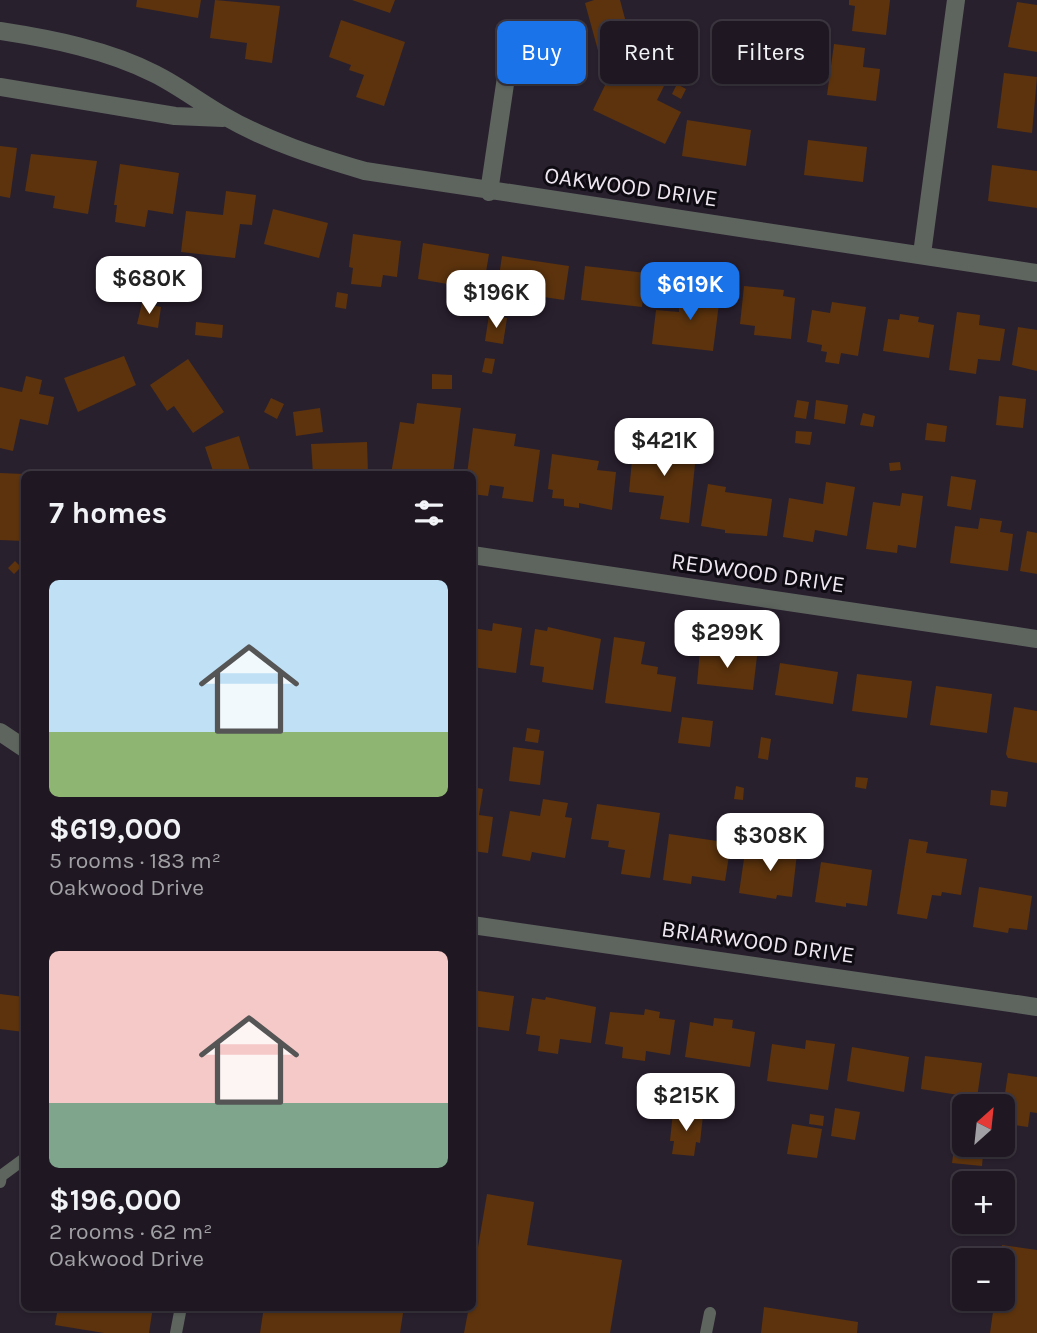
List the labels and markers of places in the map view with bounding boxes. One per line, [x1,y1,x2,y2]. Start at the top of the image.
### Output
pin: $680K [100,256,198,316]
pin: $619K [641,262,739,322]
pin: $196K [447,270,545,330]
pin: $421K [615,419,713,478]
pin: $299K [678,610,776,670]
pin: $308K [721,814,819,873]
pin: $215K [637,1074,735,1133]

